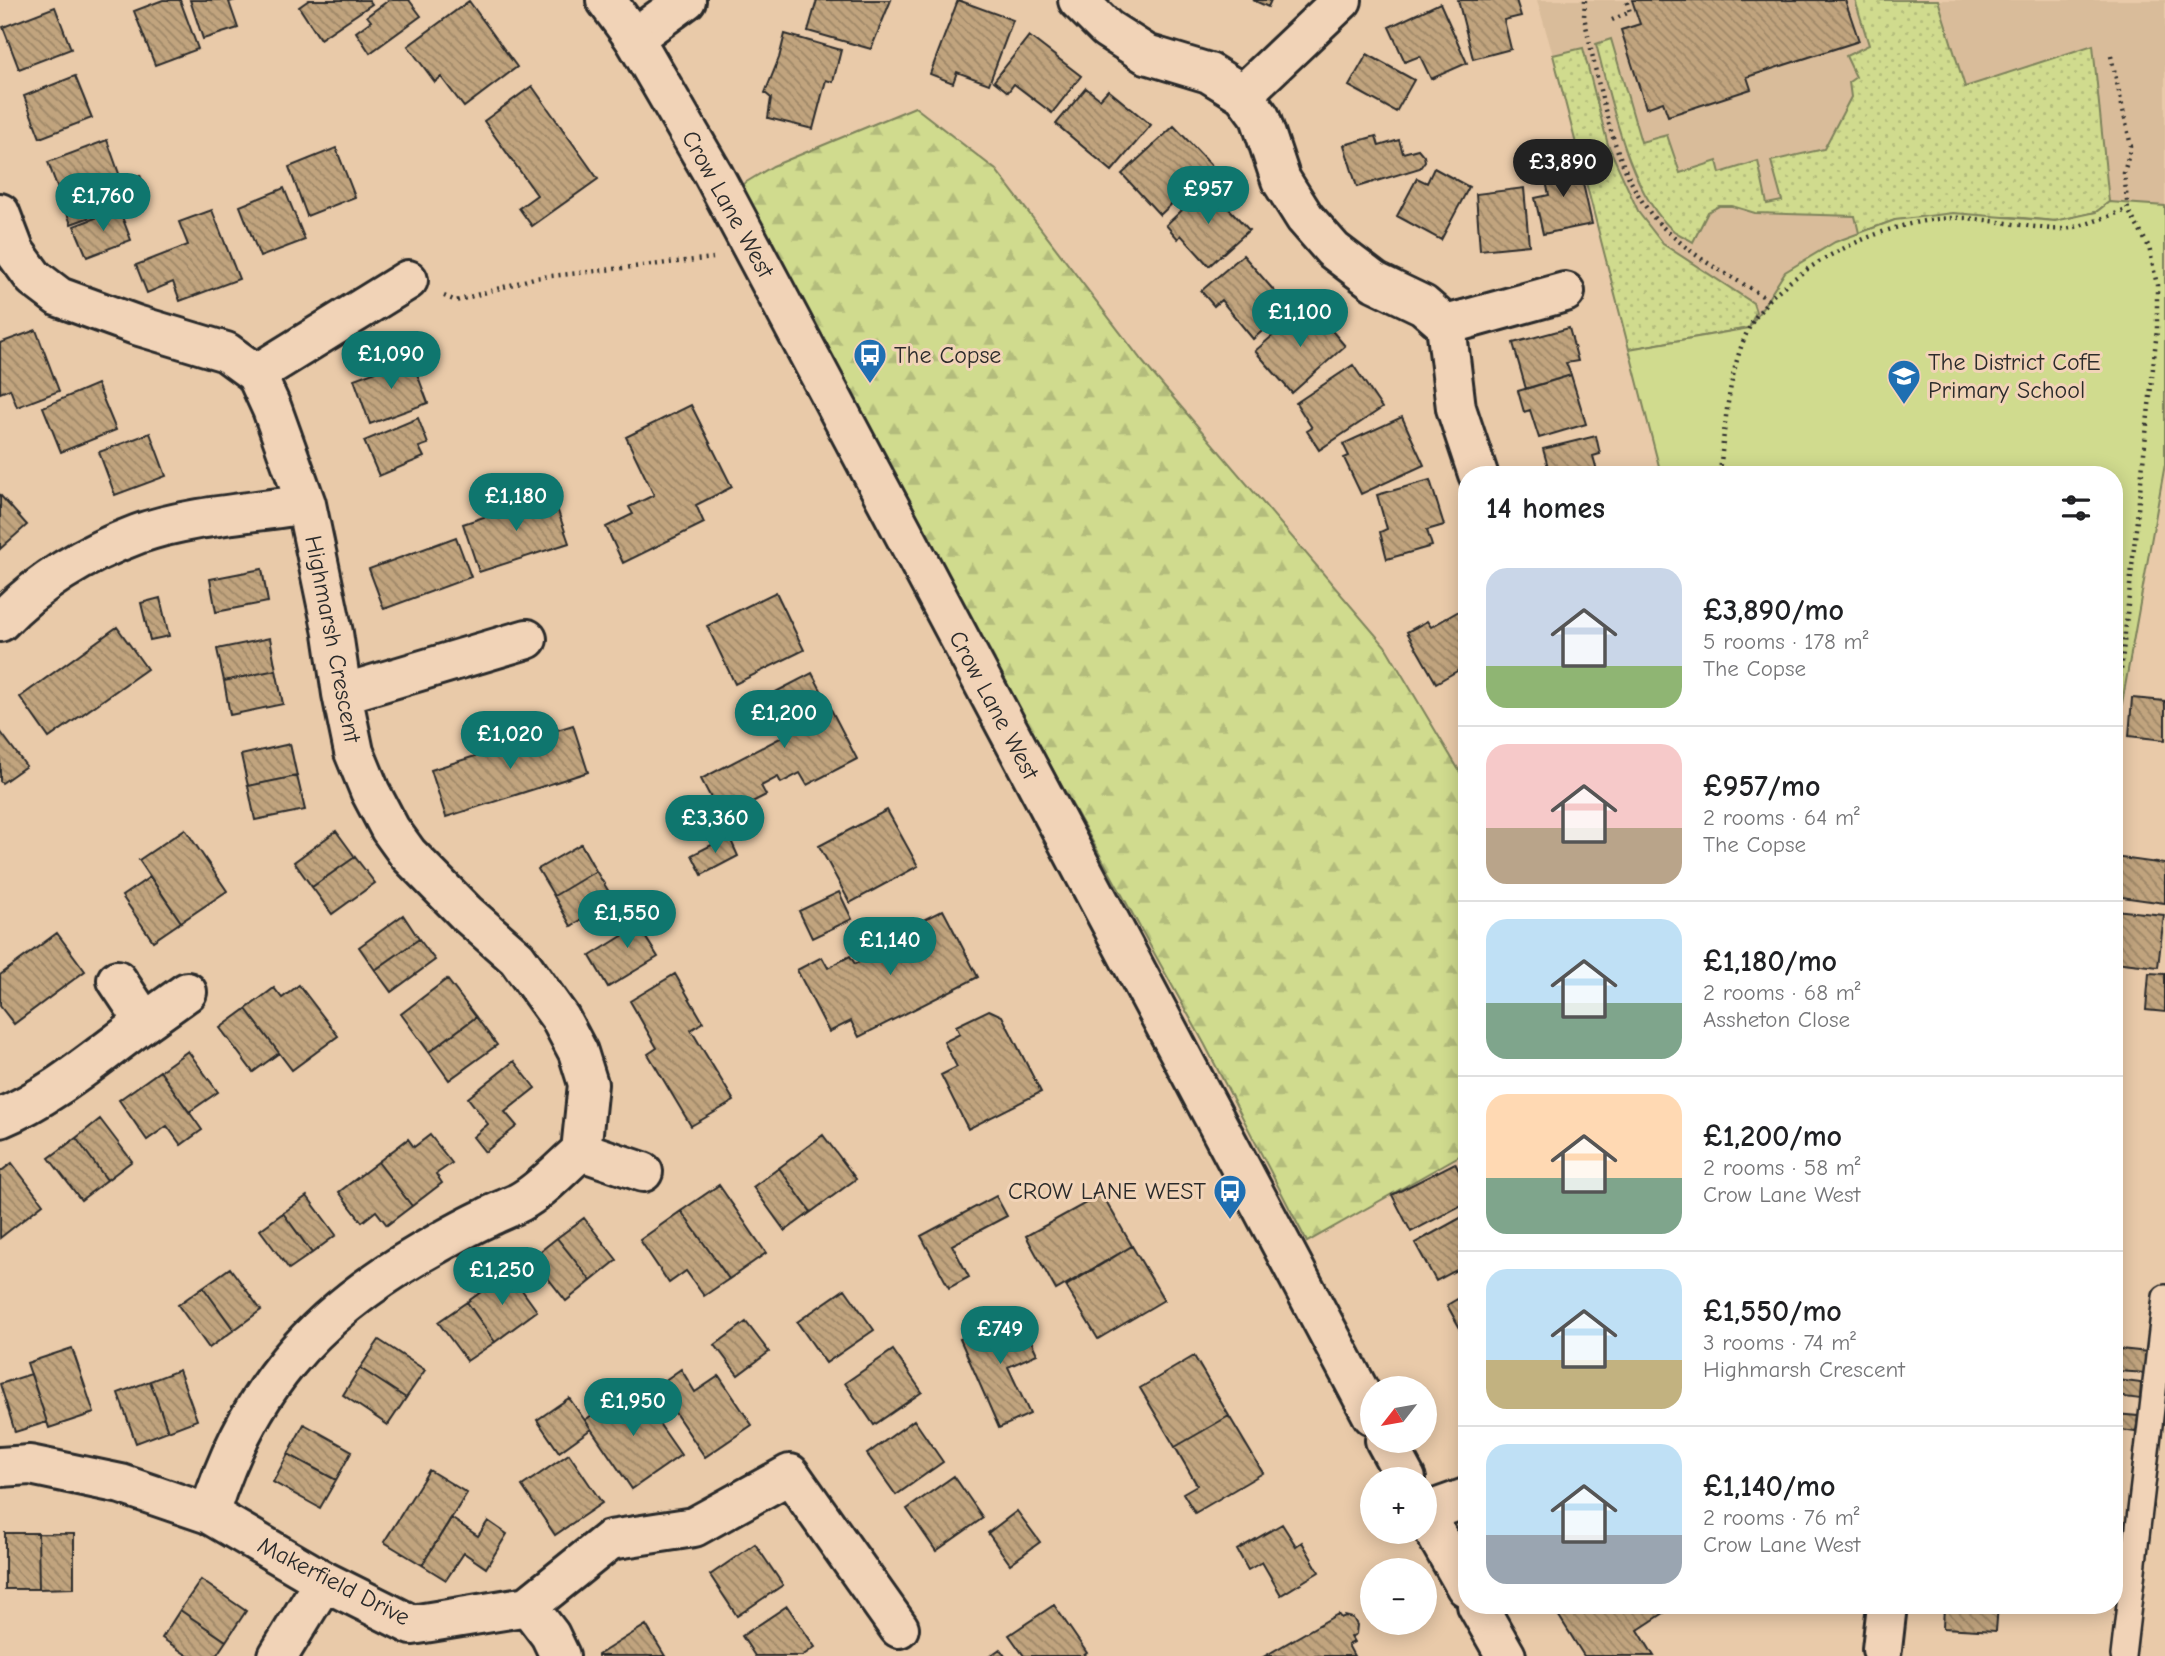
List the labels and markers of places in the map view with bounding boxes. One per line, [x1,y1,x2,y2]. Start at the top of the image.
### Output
pin: £3,890 [1506,140,1620,199]
pin: £957 [1167,166,1249,226]
pin: £1,760 [46,174,160,233]
pin: £1,100 [1243,290,1357,349]
pin: £1,090 [334,332,448,391]
bus stop icon: The Copse [851,336,889,385]
place label: The Copse [894,341,1001,369]
place label: The District CofE Primary School [1928,348,2101,404]
school or university icon: The District CofE Primary School [1885,357,1923,406]
pin: £1,180 [459,474,573,533]
pin: £1,200 [727,690,841,750]
pin: £1,020 [453,712,567,771]
pin: £3,360 [658,796,772,855]
pin: £1,550 [570,890,684,950]
pin: £1,140 [833,918,947,977]
bus stop icon: CROW LANE WEST [1211,1172,1249,1221]
place label: CROW LANE WEST [1008,1177,1206,1205]
pin: £1,250 [445,1248,559,1307]
pin: £749 [959,1306,1041,1366]
pin: £1,950 [576,1378,690,1438]

